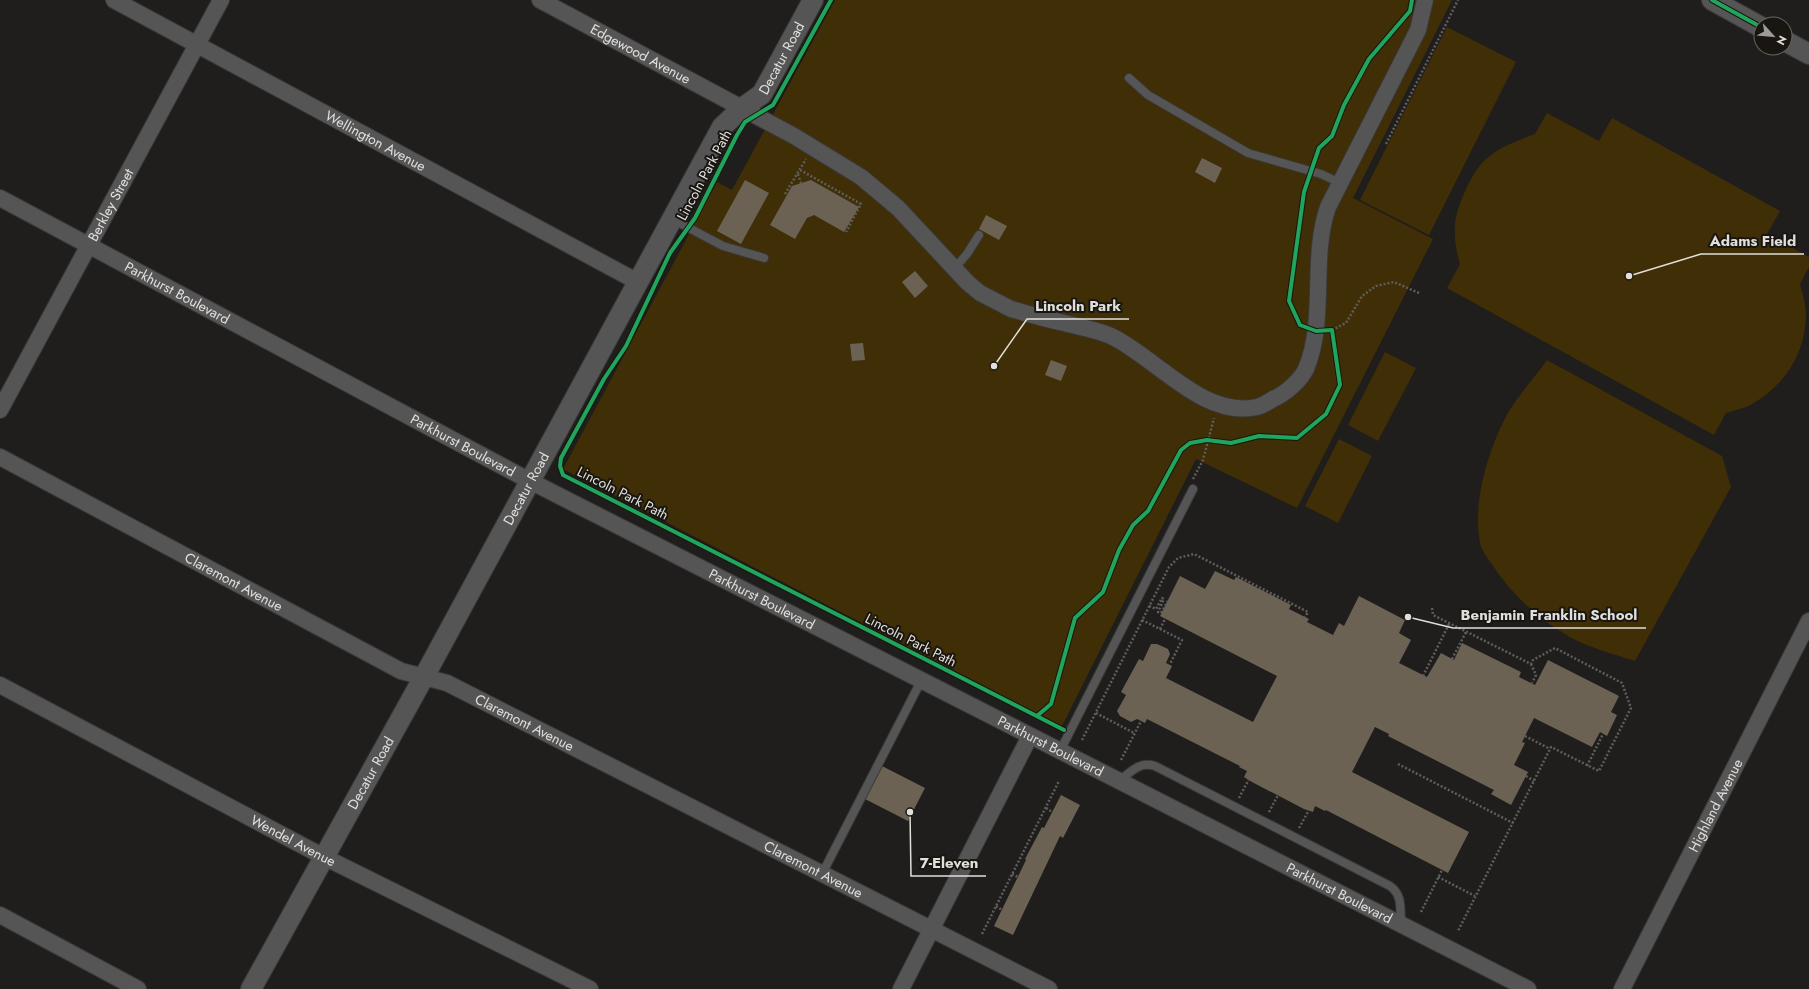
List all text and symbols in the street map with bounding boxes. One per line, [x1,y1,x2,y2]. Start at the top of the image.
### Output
north arrow [1753,16,1793,56]
street label: Decatur Road [754,18,809,98]
street label: Edgewood Avenue [587,19,694,89]
text: N [1773,33,1791,48]
street label: Wellington Avenue [322,105,429,176]
street label: Lincoln Park Path [672,126,736,224]
street label: Berkley Street [83,164,139,245]
callout: Adams Field [1701,227,1804,254]
text: Adams Field [1709,230,1796,252]
street label: Parkhurst Boulevard [121,256,233,329]
callout: Lincoln Park [1027,292,1129,319]
text: Lincoln Park [1035,295,1121,317]
street label: Parkhurst Boulevard [407,409,519,482]
street label: Decatur Road [498,449,554,529]
street label: Lincoln Park Path [574,461,672,525]
street label: Claremont Avenue [181,547,286,616]
street label: Parkhurst Boulevard [705,564,818,634]
callout: Benjamin Franklin School [1453,601,1646,628]
text: Benjamin Franklin School [1461,604,1637,626]
street label: Lincoln Park Path [862,608,960,672]
street label: Claremont Avenue [472,689,577,756]
street label: Parkhurst Boulevard [994,711,1107,781]
street label: Decatur Road [343,733,399,813]
street label: Highland Avenue [1683,755,1747,855]
street label: Wendel Avenue [247,810,339,871]
street label: Claremont Avenue [760,836,866,903]
callout: 7-Eleven [911,849,986,876]
text: 7-Eleven [920,852,978,874]
street label: Parkhurst Boulevard [1283,858,1396,928]

